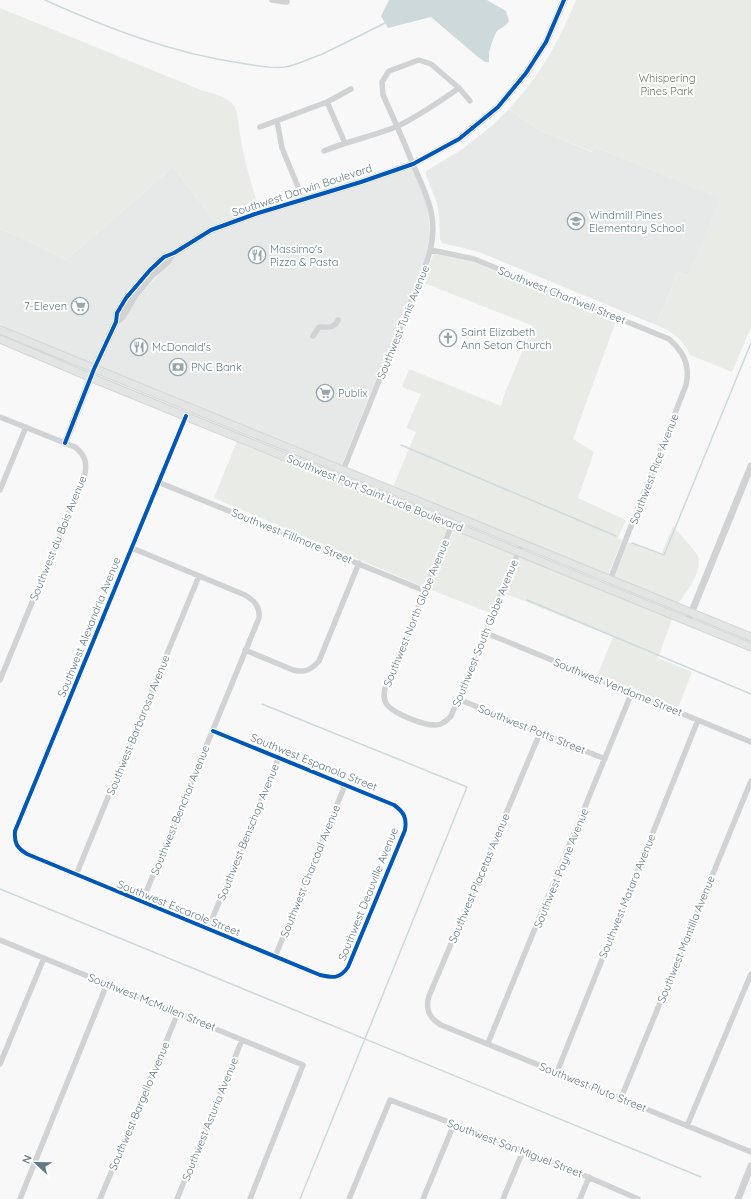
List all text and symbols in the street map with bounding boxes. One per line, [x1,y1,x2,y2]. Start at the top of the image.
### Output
park label: Whispering Pines Park [638,71,696,98]
street label: Southwest Darwin Boulevard [230,161,374,219]
place label: Windmill Pines Elementary School [589,208,684,235]
school or university icon: Windmill Pines Elementary School [566,211,586,231]
place label: Massimo's Pizza & Pasta [270,242,338,269]
restaurant icon: Massimo's Pizza & Pasta [247,245,267,265]
street label: Southwest Tunis Avenue [374,263,432,381]
street label: Southwest Chartwell Street [496,263,628,327]
supermarket icon: 7-Eleven [70,296,90,316]
place label: 7-Eleven [24,299,67,313]
place label: Saint Elizabeth Ann Seton Church [461,325,552,352]
church icon: Saint Elizabeth Ann Seton Church [438,328,458,348]
restaurant icon: McDonald's [129,337,149,357]
place label: McDonald's [152,340,211,354]
bank icon: PNC Bank [168,357,188,377]
place label: PNC Bank [191,360,242,374]
supermarket icon: Publix [315,383,335,403]
place label: Publix [338,386,368,400]
street label: Southwest Rice Avenue [626,412,682,526]
street label: Southwest Port Saint Lucie Boulevard [285,451,465,535]
street label: Southwest du Bois Avenue [27,473,89,603]
street label: Southwest Fillmore Street [230,505,355,567]
street label: Southwest North Globe Avenue [380,537,452,689]
street label: Southwest Alexandria Avenue [54,555,124,699]
street label: Southwest South Globe Avenue [449,557,521,709]
street label: Southwest Barbarosa Avenue [103,653,173,797]
street label: Southwest Vendome Street [552,655,685,719]
street label: Southwest Potts Street [476,701,588,757]
street label: Southwest Espanola Street [249,730,380,794]
street label: Southwest Benchor Avenue [148,743,212,877]
street label: Southwest Benschop Avenue [214,762,282,902]
street label: Southwest Charcoal Avenue [277,803,343,939]
street label: Southwest Payne Avenue [531,806,591,930]
street label: Southwest Placetas Avenue [445,811,513,945]
street label: Southwest Deauville Avenue [335,825,401,963]
street label: Southwest Mataro Avenue [596,832,658,960]
street label: Southwest Mantilla Avenue [654,873,718,1005]
street label: Southwest Escarole Street [115,877,243,939]
street label: Southwest McMullen Street [86,970,218,1034]
street label: Southwest Bargello Avenue [106,1040,172,1172]
street label: Southwest Asturia Avenue [179,1055,241,1183]
street label: Southwest Pluto Street [537,1059,649,1115]
street label: Southwest San Miguel Street [445,1116,585,1180]
north arrow [16,1143,56,1183]
text: N [19,1153,35,1166]

